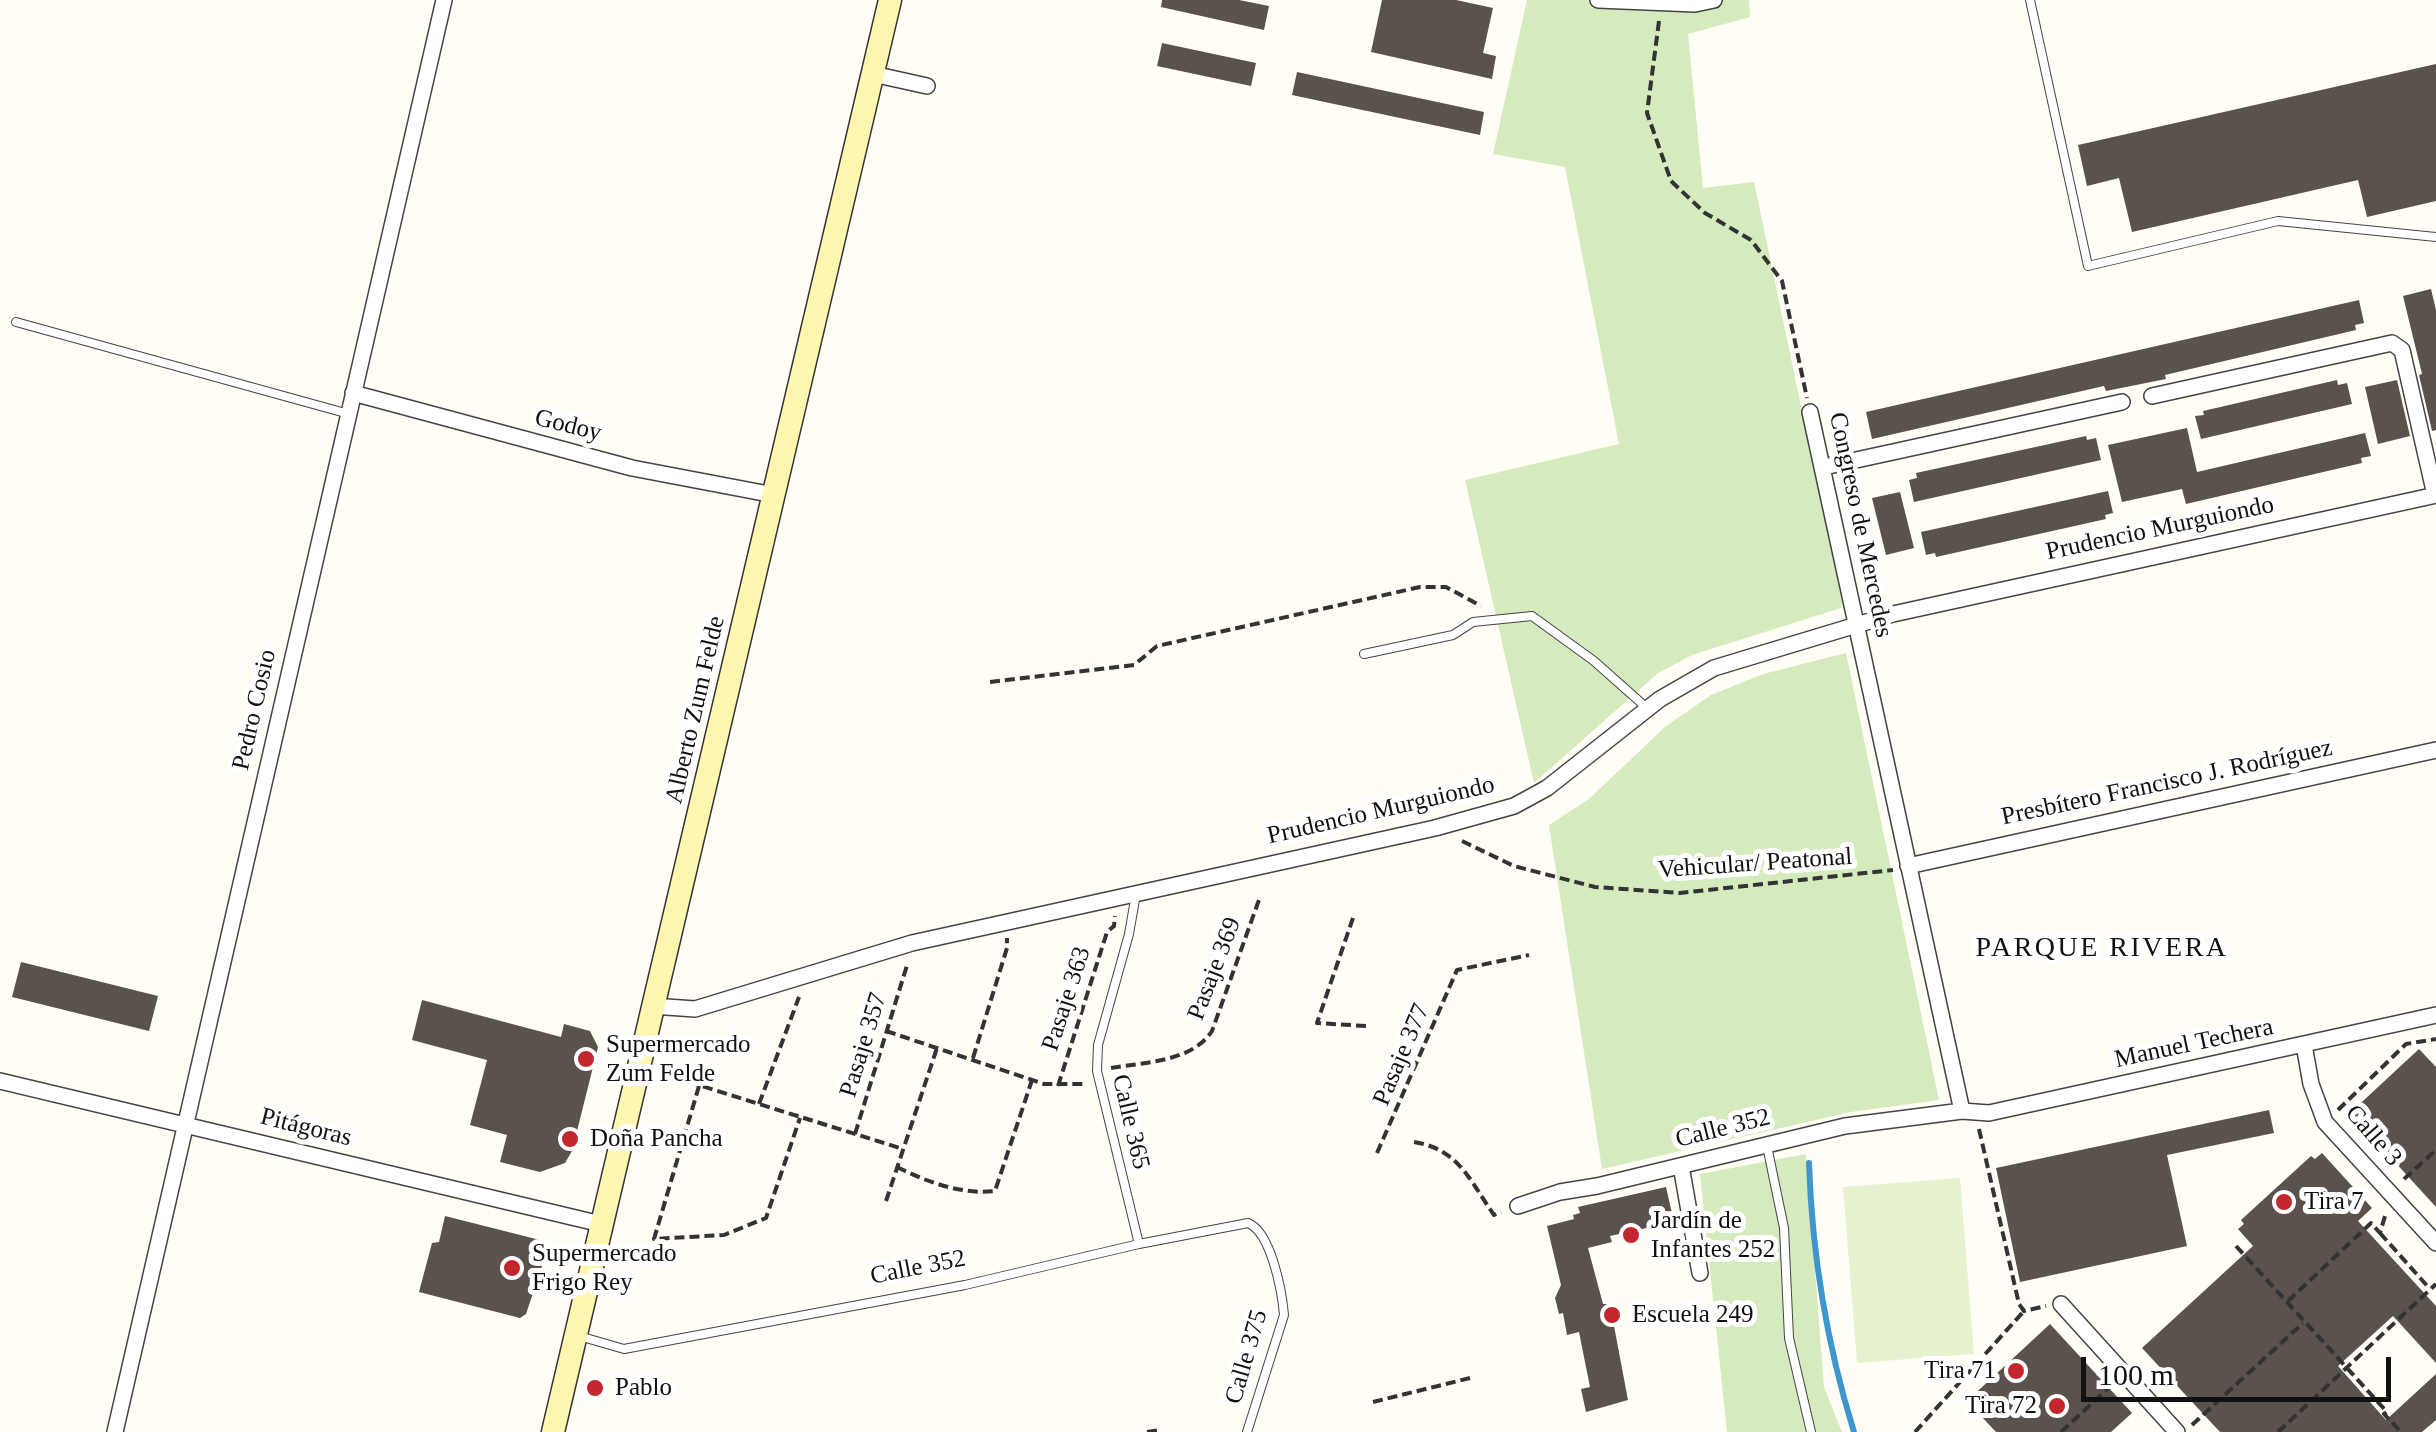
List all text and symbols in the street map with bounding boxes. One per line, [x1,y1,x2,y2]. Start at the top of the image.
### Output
street label: Godoy [531,403,605,449]
street label: Congreso de Mercedes [1822,410,1898,640]
street label: Prudencio Murguiondo [2043,490,2277,568]
street label: Alberto Zum Felde [660,613,732,807]
street label: Pedro Cosio [227,647,283,773]
street label: Presbítero Francisco J. Rodríguez [1999,733,2335,833]
street label: Prudencio Murguiondo [1265,770,1497,852]
street label: Vehicular/ Peatonal [1657,842,1853,886]
street label: Pasaje 369 [1182,913,1248,1025]
district label: PARQUE RIVERA [1975,932,2229,966]
street label: Pasaje 363 [1036,943,1098,1055]
street label: Pasaje 357 [834,989,894,1101]
street label: Pasaje 377 [1367,1000,1437,1110]
street label: Manuel Techera [2112,1013,2276,1075]
place label: Supermercado Zum Felde [606,1030,750,1089]
marker: Supermercado Zum Felde [575,1048,597,1070]
street label: Calle 365 [1105,1072,1155,1172]
street label: Calle 3 [2338,1099,2408,1173]
street label: Pitágoras [257,1102,355,1154]
street label: Calle 352 [1673,1103,1773,1155]
place label: Doña Pancha [590,1124,723,1154]
marker: Doña Pancha [559,1128,581,1150]
place label: Tira 7 [2304,1187,2364,1217]
marker: Tira 7 [2273,1191,2295,1213]
place label: Jardín de Infantes 252 [1651,1206,1775,1265]
marker: Jardín de Infantes 252 [1620,1224,1642,1246]
place label: Supermercado Frigo Rey [532,1239,676,1298]
street label: Calle 352 [868,1244,968,1292]
marker: Supermercado Frigo Rey [501,1257,523,1279]
place label: Escuela 249 [1632,1300,1753,1330]
marker: Escuela 249 [1601,1304,1623,1326]
street label: Calle 375 [1219,1306,1275,1408]
scale bar [2086,1337,2396,1399]
place label: Tira 71 [1924,1356,1996,1386]
text: 100 m [2098,1358,2174,1391]
marker: Tira 71 [2005,1360,2027,1382]
place label: Pablo [615,1373,672,1403]
marker: Pablo [584,1377,606,1399]
place label: Tira 72 [1965,1391,2037,1421]
marker: Tira 72 [2046,1395,2068,1417]

